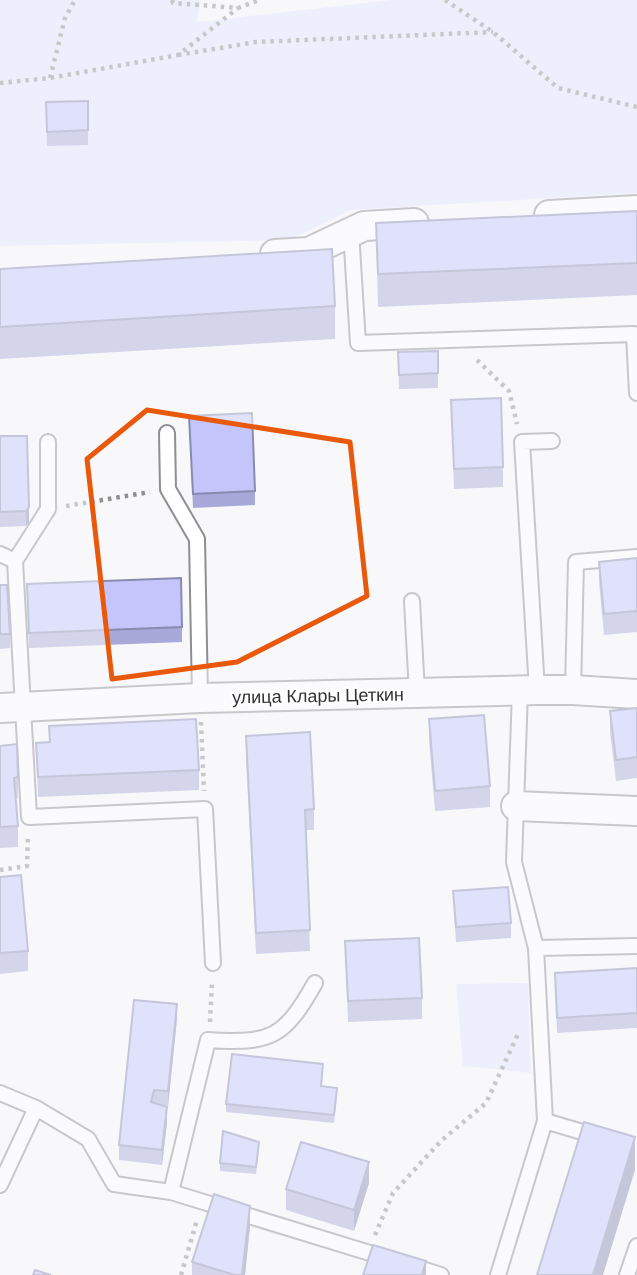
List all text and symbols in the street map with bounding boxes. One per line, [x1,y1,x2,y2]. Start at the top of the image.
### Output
street label: улица Клары Цеткин [232,683,404,709]

